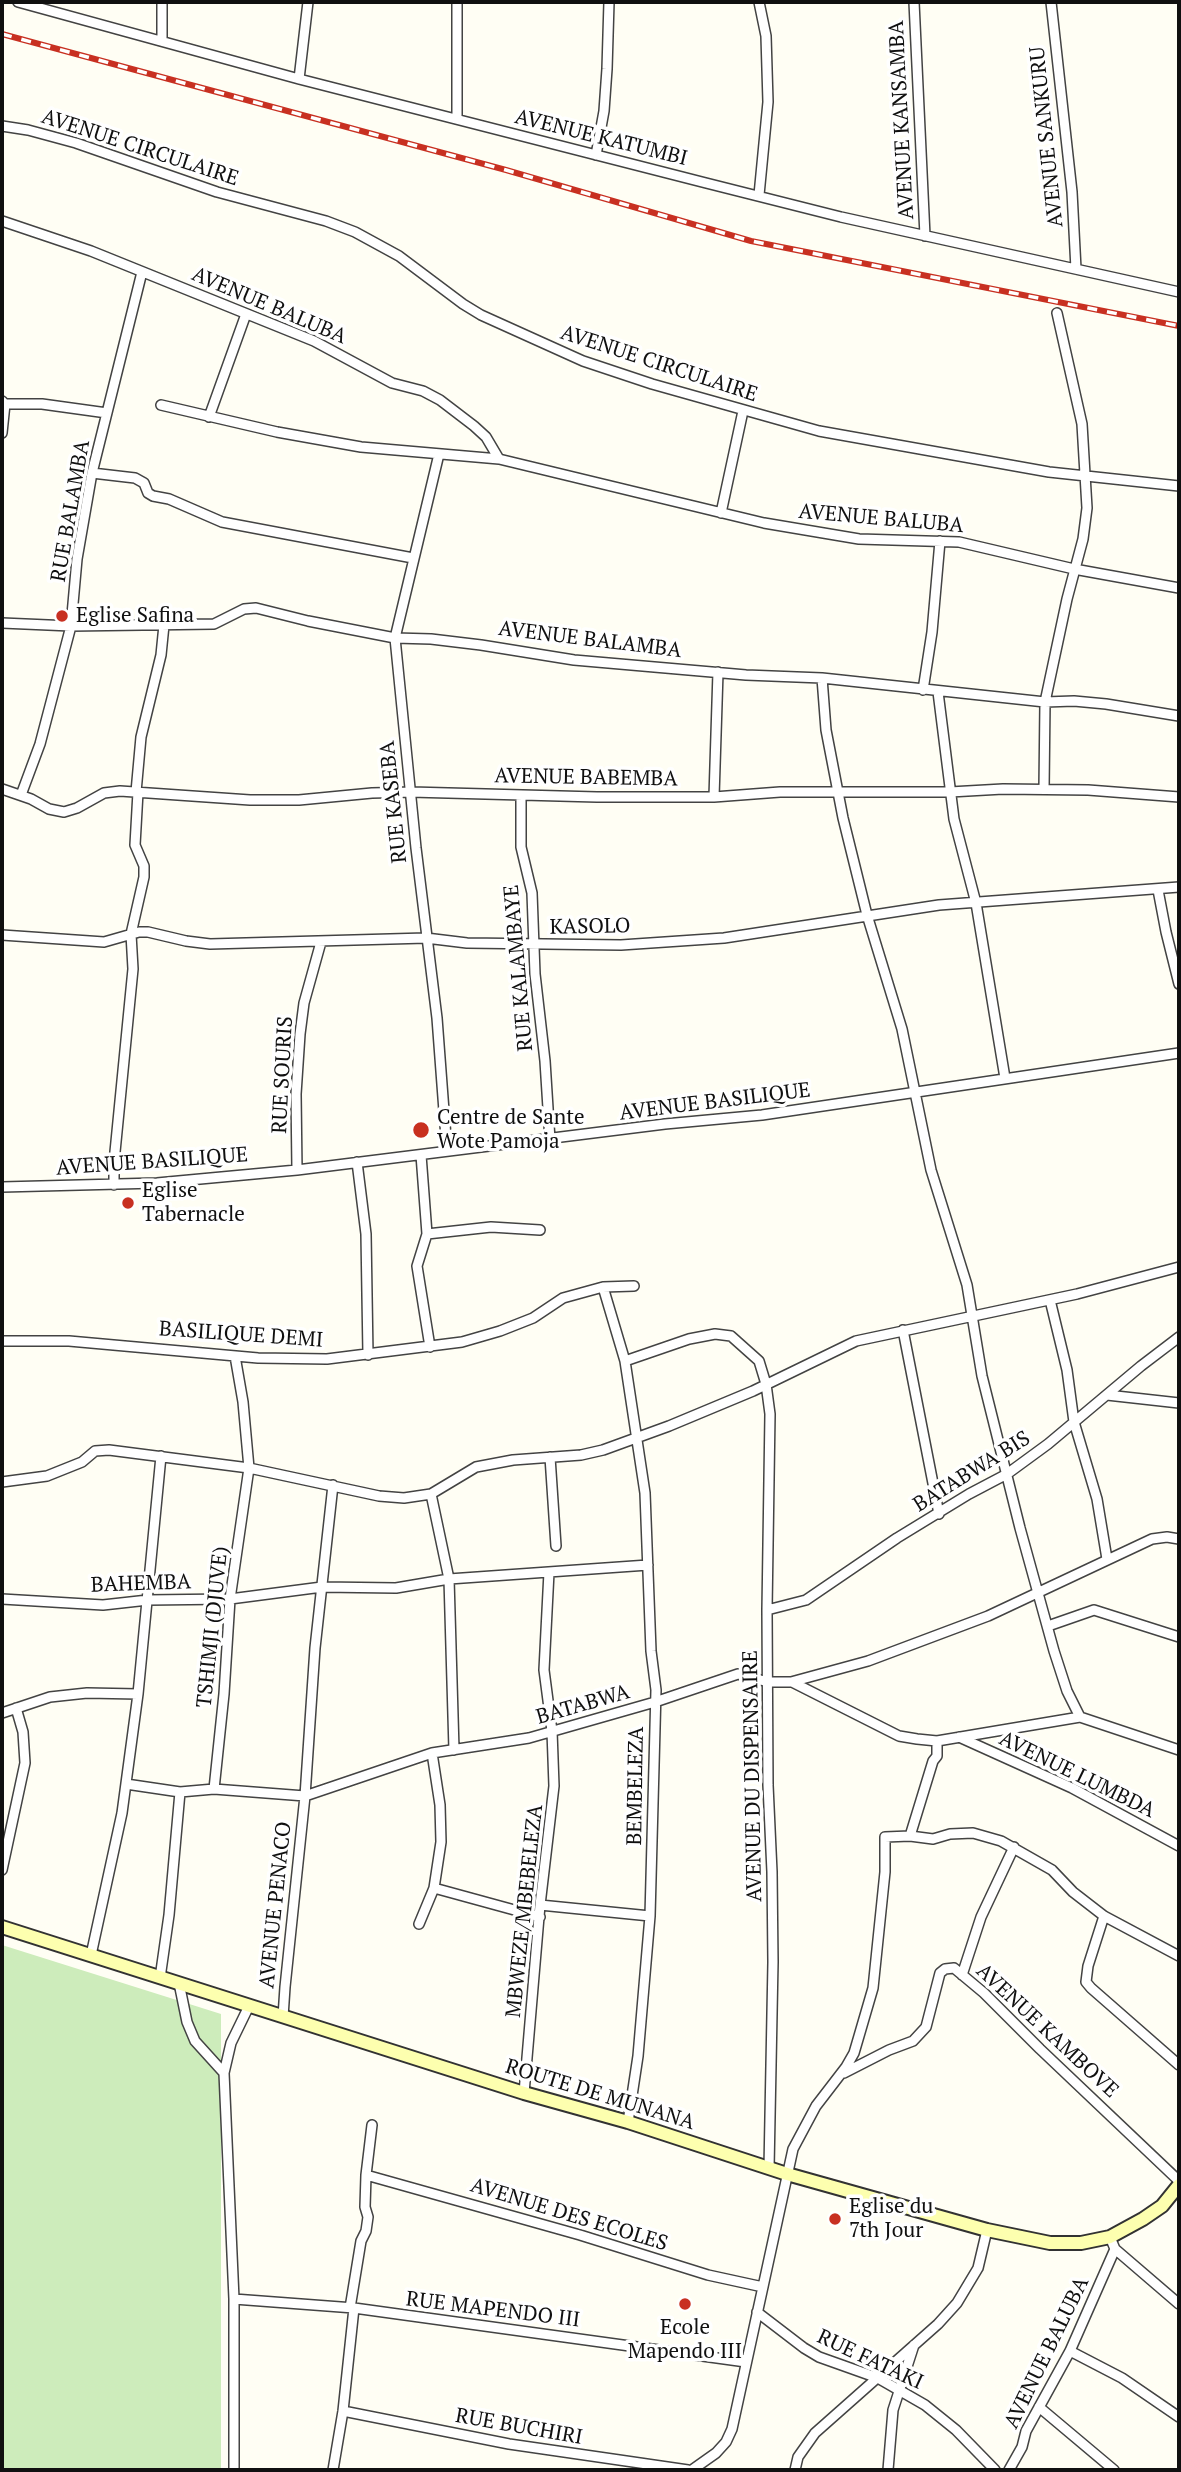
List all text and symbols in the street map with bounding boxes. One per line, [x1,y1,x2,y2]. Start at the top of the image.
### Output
street label: AVENUE KANSAMBA [884,20,920,220]
street label: AVENUE SANKURU [1025,45,1069,229]
street label: AVENUE CIRCULAIRE [38,104,242,192]
street label: AVENUE KATUMBI [512,104,690,172]
street label: AVENUE BALUBA [188,262,350,350]
street label: AVENUE CIRCULAIRE [557,320,761,408]
street label: RUE BALAMBA [46,438,96,584]
street label: AVENUE BALUBA [797,499,965,539]
place label: Eglise Safina [76,603,194,629]
marker: Eglise Safina [54,608,70,624]
street label: AVENUE BALAMBA [497,616,683,664]
street label: RUE KASEBA [375,740,413,864]
street label: AVENUE BABEMBA [494,764,678,792]
street label: RUE KALAMBAYE [499,884,539,1052]
street label: KASOLO [549,914,631,940]
street label: RUE SOURIS [267,1016,299,1134]
street label: AVENUE BASILIQUE [618,1078,812,1126]
place label: Centre de Sante Wote Pamoja [437,1105,585,1155]
marker: Centre de Sante Wote Pamoja [411,1120,431,1140]
street label: AVENUE BASILIQUE [55,1143,249,1181]
place label: Eglise Tabernacle [142,1178,245,1228]
marker: Eglise Tabernacle [120,1195,136,1211]
street label: BASILIQUE DEMI [158,1317,324,1353]
street label: BATABWA BIS [909,1426,1035,1518]
street label: TSHIMJI (DJUVE) [192,1545,234,1709]
street label: BAHEMBA [90,1570,192,1598]
street label: AVENUE DU DISPENSAIRE [738,1650,768,1902]
street label: BATABWA [533,1680,633,1730]
street label: BEMBELEZA [622,1726,650,1846]
street label: AVENUE LUMBDA [995,1726,1159,1824]
street label: MBWEZE/MBEBELEZA [501,1803,549,2019]
street label: AVENUE PENACO [255,1820,297,1990]
street label: AVENUE KAMBOVE [971,1959,1123,2103]
street label: ROUTE DE MUNANA [502,2054,698,2136]
street label: AVENUE DES ECOLES [467,2173,671,2257]
place label: Eglise du 7th Jour [849,2194,933,2244]
marker: Eglise du 7th Jour [827,2211,843,2227]
street label: AVENUE BALUBA [999,2273,1095,2433]
street label: RUE MAPENDO III [405,2287,581,2333]
marker: Ecole Mapendo III [677,2296,693,2312]
place label: Ecole Mapendo III [628,2315,742,2365]
street label: RUE FATAKI [813,2325,927,2395]
street label: RUE BUCHIRI [453,2403,585,2451]

